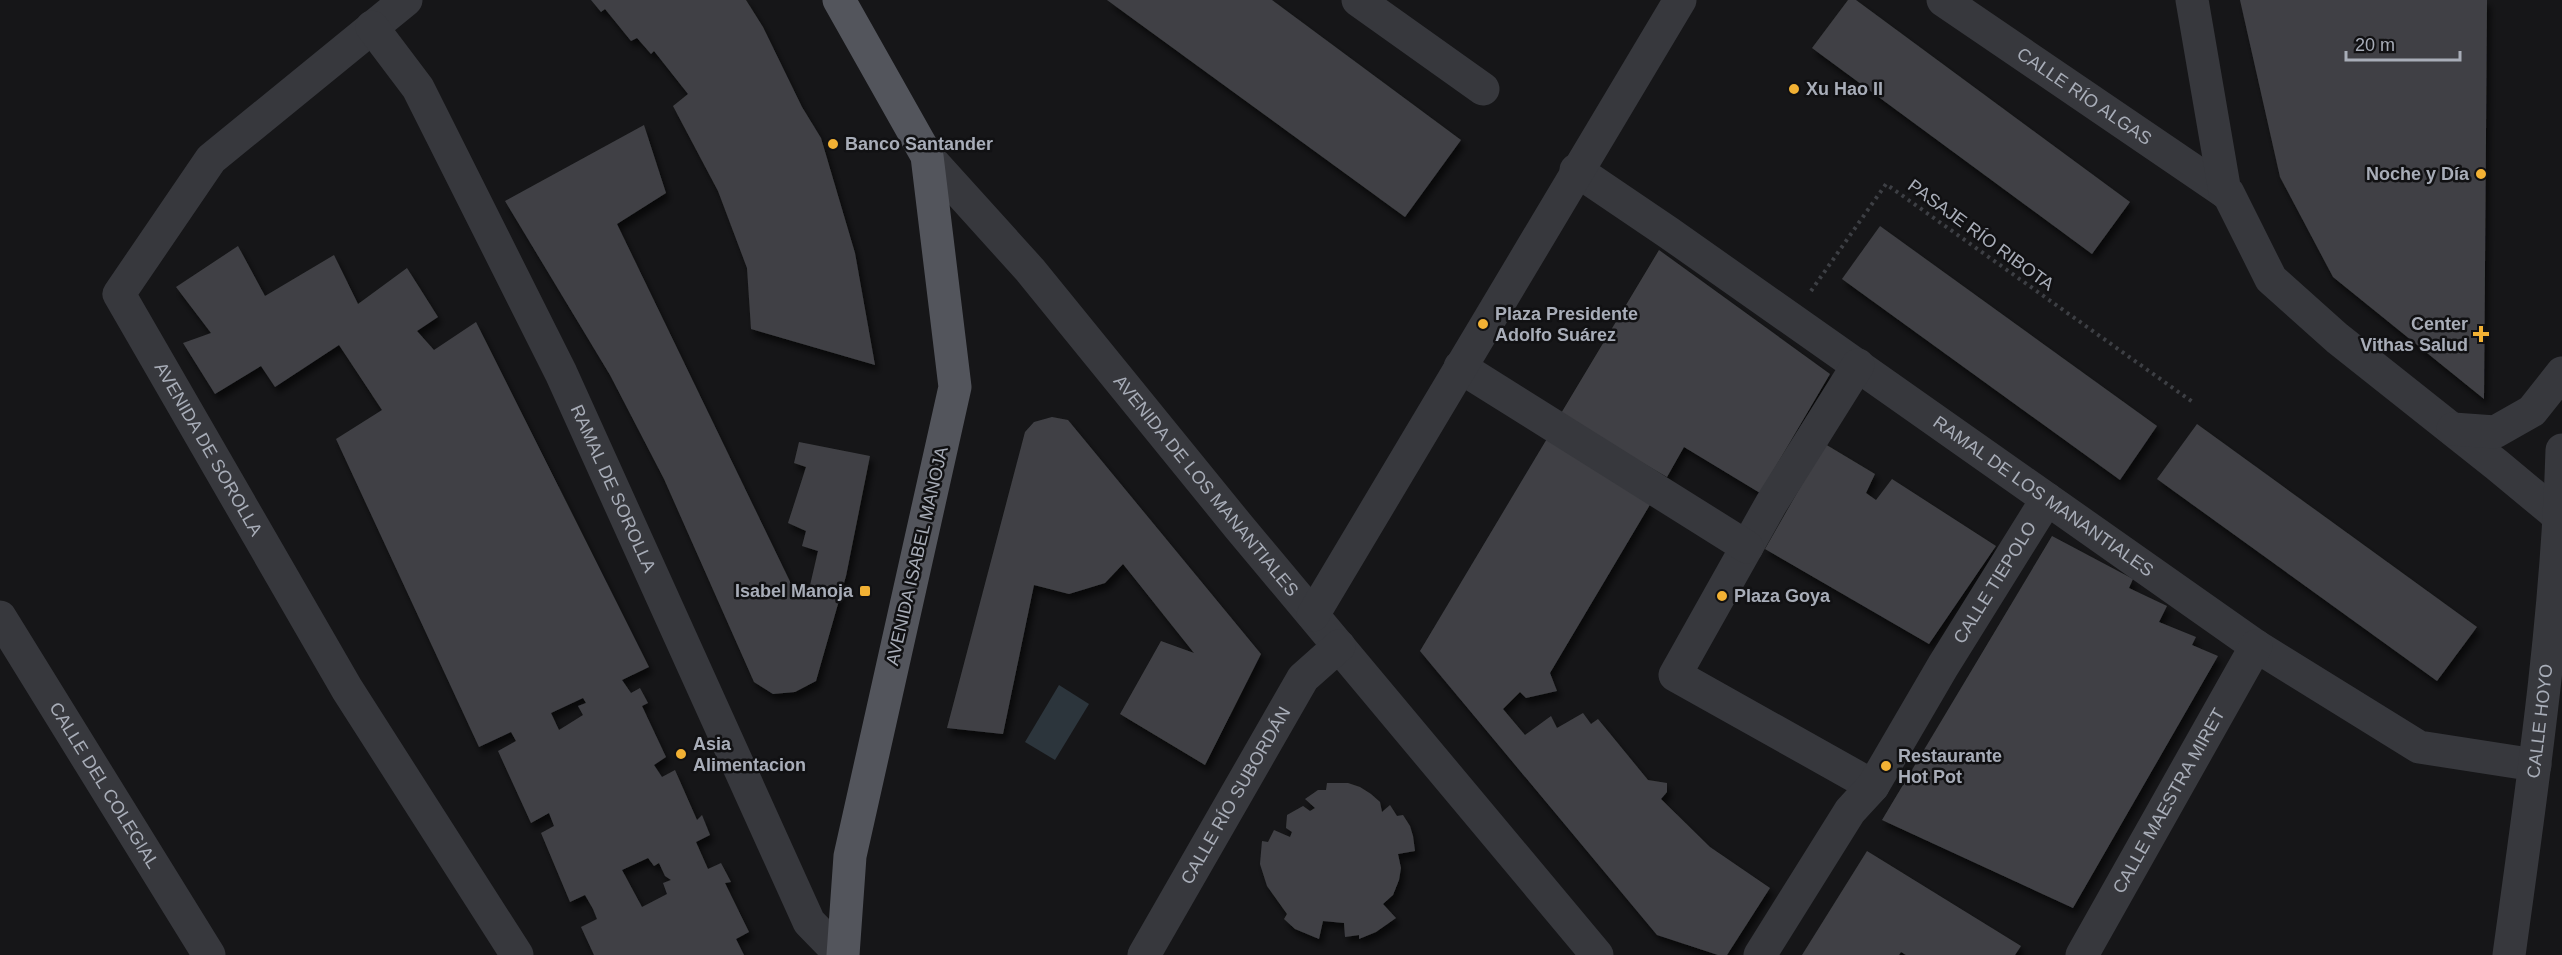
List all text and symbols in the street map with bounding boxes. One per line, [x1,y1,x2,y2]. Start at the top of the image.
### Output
scale bar [2346,24,2460,62]
text: 20 m [2355,35,2395,55]
street label: CALLE RÍO ALGAS [2013,43,2155,149]
place label: Xu Hao II [1806,79,1883,99]
marker: Xu Hao II [1787,82,1801,96]
place label: Banco Santander [845,134,993,154]
marker: Banco Santander [826,137,840,151]
place label: Noche y Día [2366,164,2470,184]
marker: Noche y Día [2474,167,2488,181]
street label: PASAJE RÍO RIBOTA [1904,175,2058,295]
place label: Plaza Presidente Adolfo Suárez [1495,304,1638,345]
place label: Center Vithas Salud [2360,314,2468,355]
marker: Plaza Presidente Adolfo Suárez [1476,317,1490,331]
marker: Center Vithas Salud [2472,325,2490,343]
street label: AVENIDA DE SOROLLA [151,359,266,539]
street label: AVENIDA DE LOS MANANTIALES [1110,371,1303,600]
street label: RAMAL DE SOROLLA [567,402,660,575]
street label: RAMAL DE LOS MANANTIALES [1929,412,2157,581]
street label: AVENIDA ISABEL MANOJA [882,445,952,667]
street label: CALLE TIEPOLO [1950,518,2040,647]
place label: Isabel Manoja [735,581,854,601]
marker: Isabel Manoja [858,584,872,598]
place label: Plaza Goya [1734,586,1831,606]
marker: Plaza Goya [1715,589,1729,603]
street label: CALLE HOYO [2523,663,2557,779]
street label: CALLE DEL COLEGIAL [45,699,163,872]
street label: CALLE RÍO SUBORDÁN [1177,703,1294,888]
street label: CALLE MAESTRA MIRET [2109,705,2229,897]
place label: Asia Alimentacion [693,734,806,775]
place label: Restaurante Hot Pot [1898,746,2002,787]
marker: Asia Alimentacion [674,747,688,761]
marker: Restaurante Hot Pot [1879,759,1893,773]

